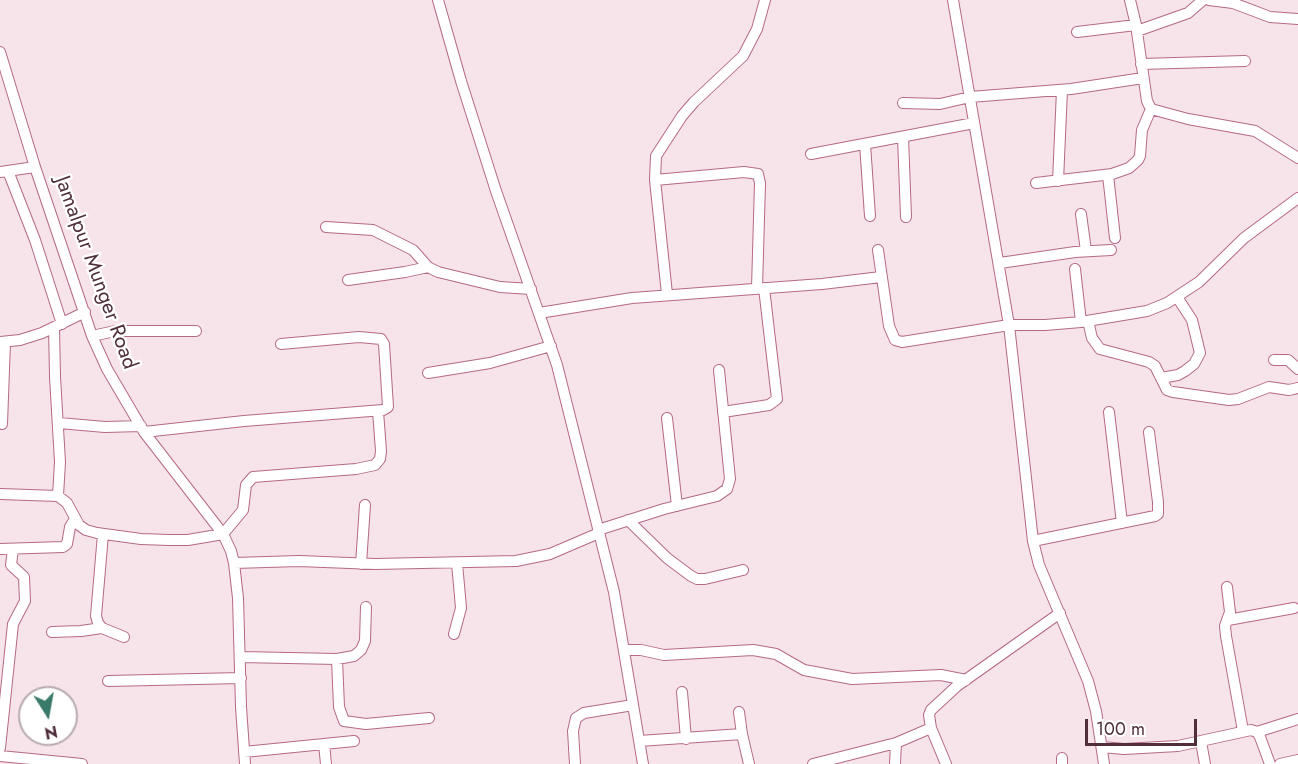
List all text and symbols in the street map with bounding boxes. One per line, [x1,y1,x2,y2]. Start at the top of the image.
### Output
street label: Jamalpur Munger Road [48,173,142,373]
north arrow [18,686,78,746]
scale bar [1088,707,1200,745]
text: 100 m [1096,716,1145,742]
text: N [43,720,60,745]

